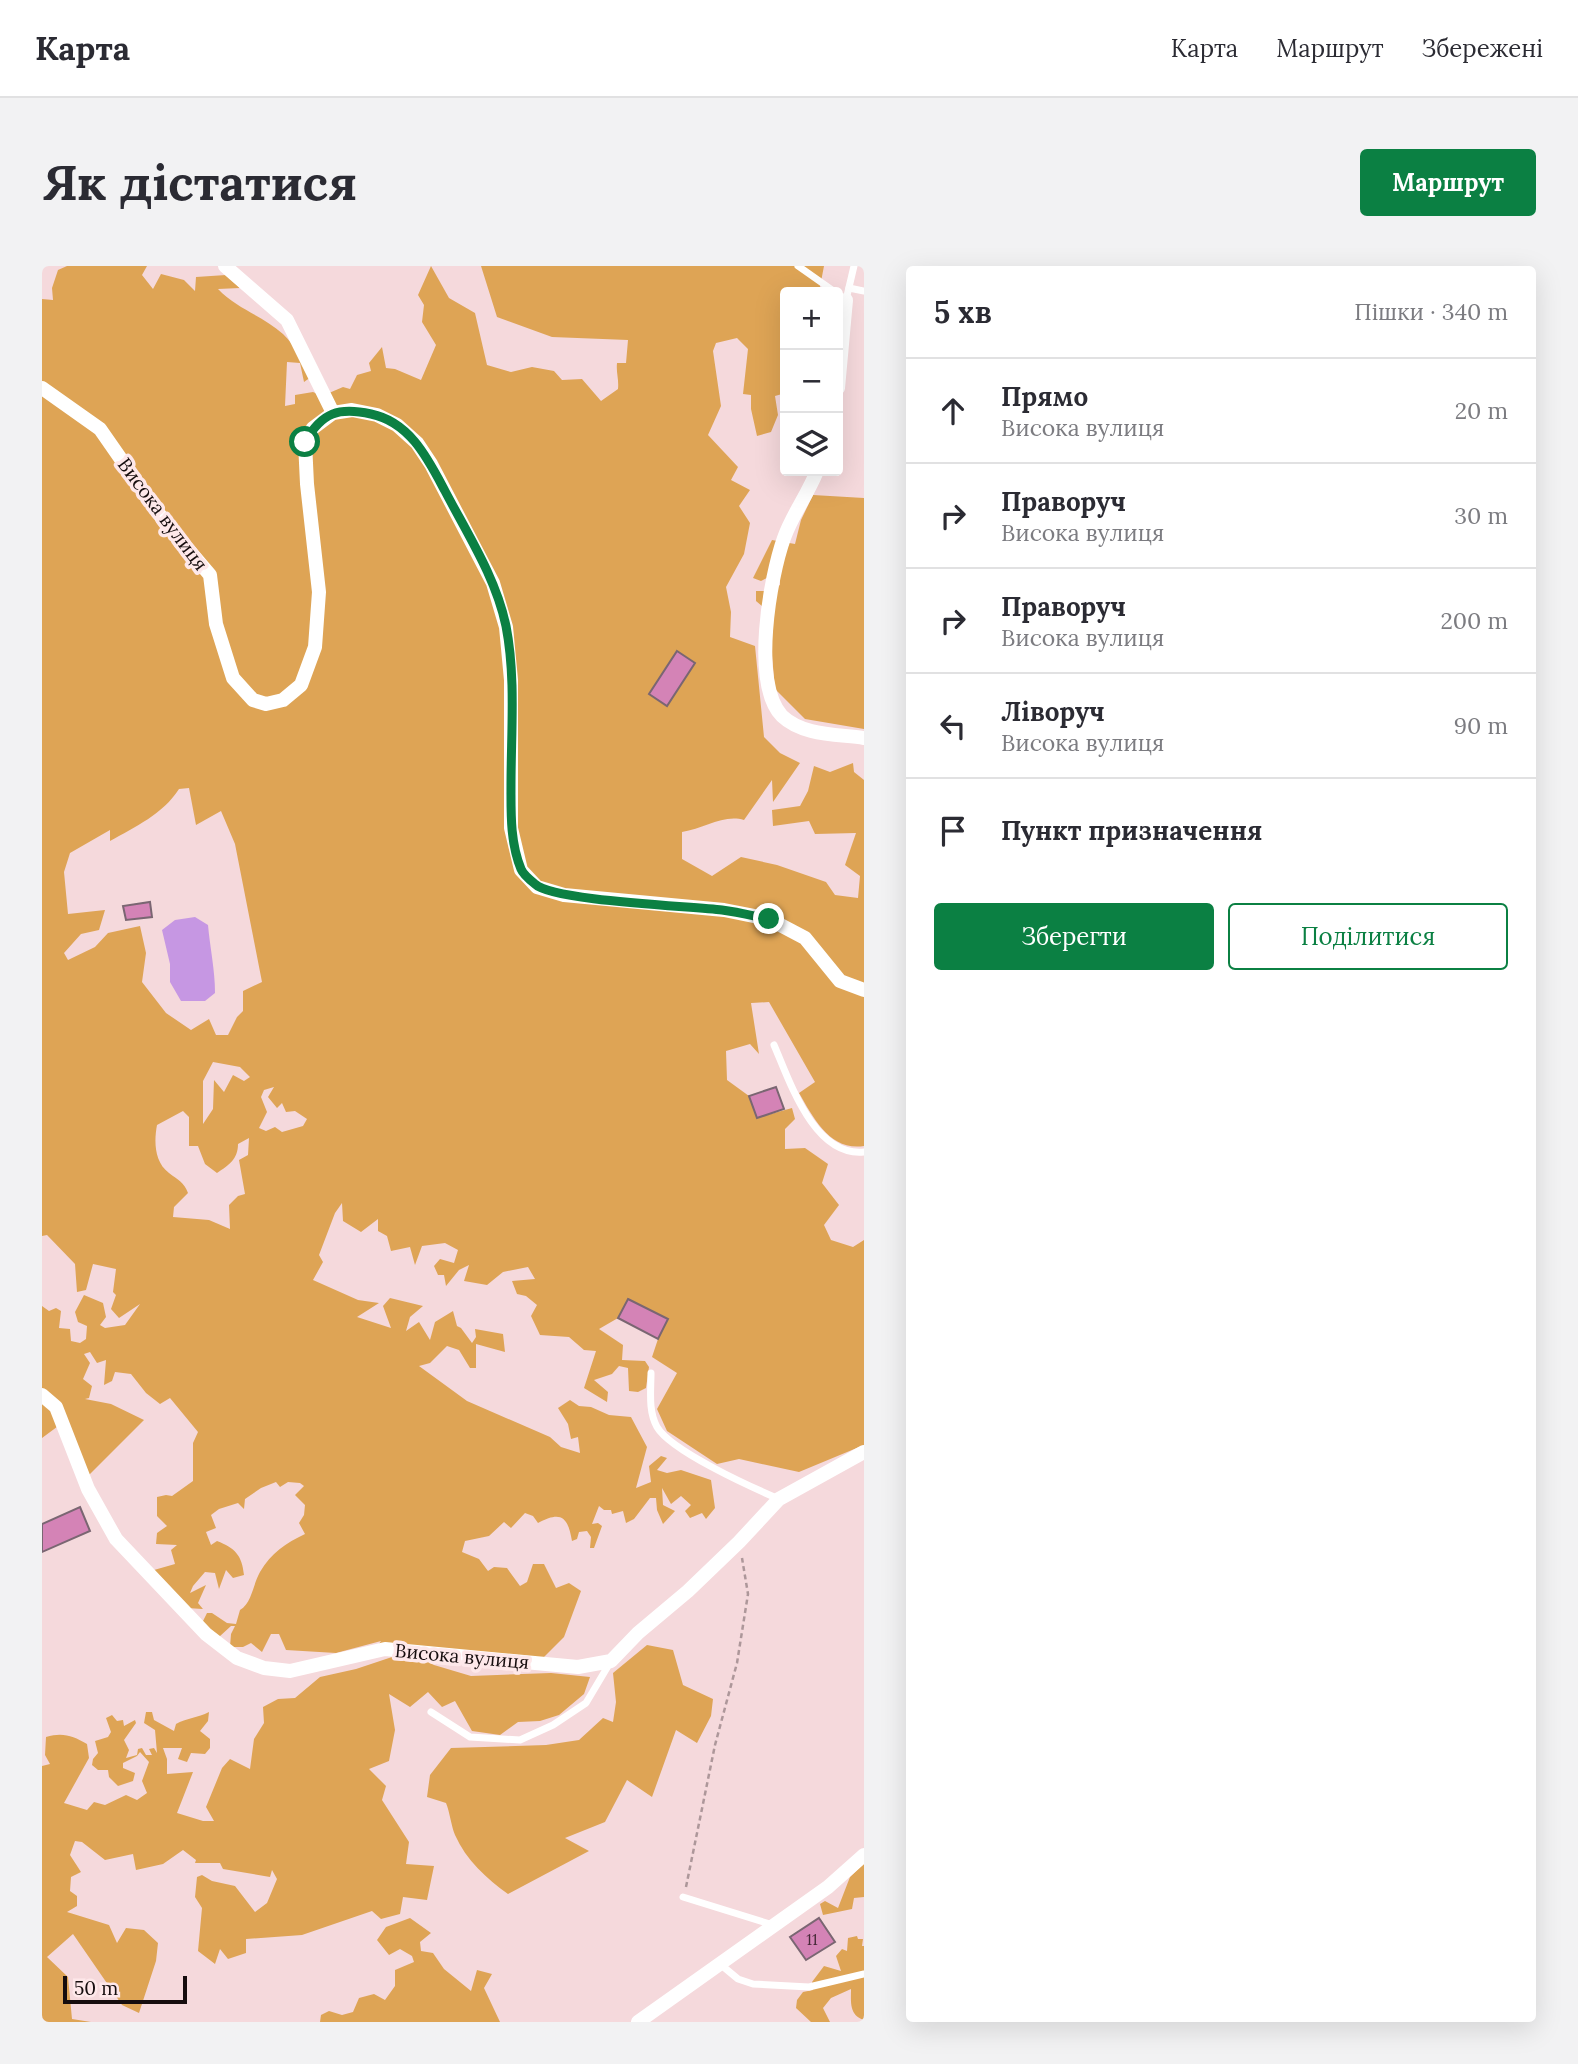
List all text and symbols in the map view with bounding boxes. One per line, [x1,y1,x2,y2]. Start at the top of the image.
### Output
text: Карта [35,27,130,69]
text: Карта [1171,33,1238,64]
text: Маршрут [1276,33,1384,64]
text: Збережені [1422,33,1543,64]
button: Маршрут [1360,149,1536,216]
text: Як дістатися [42,151,357,213]
map controls [780,287,843,476]
button: + [780,287,843,350]
text: 5 хв [934,293,992,331]
text: Пішки · 340 m [1354,297,1508,326]
button: − [780,350,843,413]
text: Прямо [1001,380,1088,413]
icon: ahead [934,392,972,430]
text: 20 m [1455,396,1508,425]
button: layers [780,413,843,476]
text: Висока вулиця [1001,413,1164,442]
route start [289,426,320,457]
street label: Висока вулиця [113,453,213,575]
text: Праворуч [1001,485,1126,518]
icon: right [934,497,972,535]
text: 30 m [1454,501,1508,530]
text: Висока вулиця [1001,518,1164,547]
text: Праворуч [1001,590,1126,623]
icon: right [934,602,972,640]
text: 200 m [1440,606,1508,635]
text: Висока вулиця [1001,623,1164,652]
text: Ліворуч [1001,695,1105,728]
icon: left [934,707,972,745]
text: 90 m [1454,711,1508,740]
text: Висока вулиця [1001,728,1164,757]
icon: arrive [934,812,972,850]
text: Пункт призначення [1001,814,1262,847]
route end [753,903,784,934]
button: Зберегти [934,903,1214,970]
button: Поділитися [1228,903,1508,970]
street label: Висока вулиця [394,1638,530,1674]
house number: 11 [806,1929,818,1949]
scale bar [63,1973,187,2005]
text: 50 m [74,1976,118,2000]

